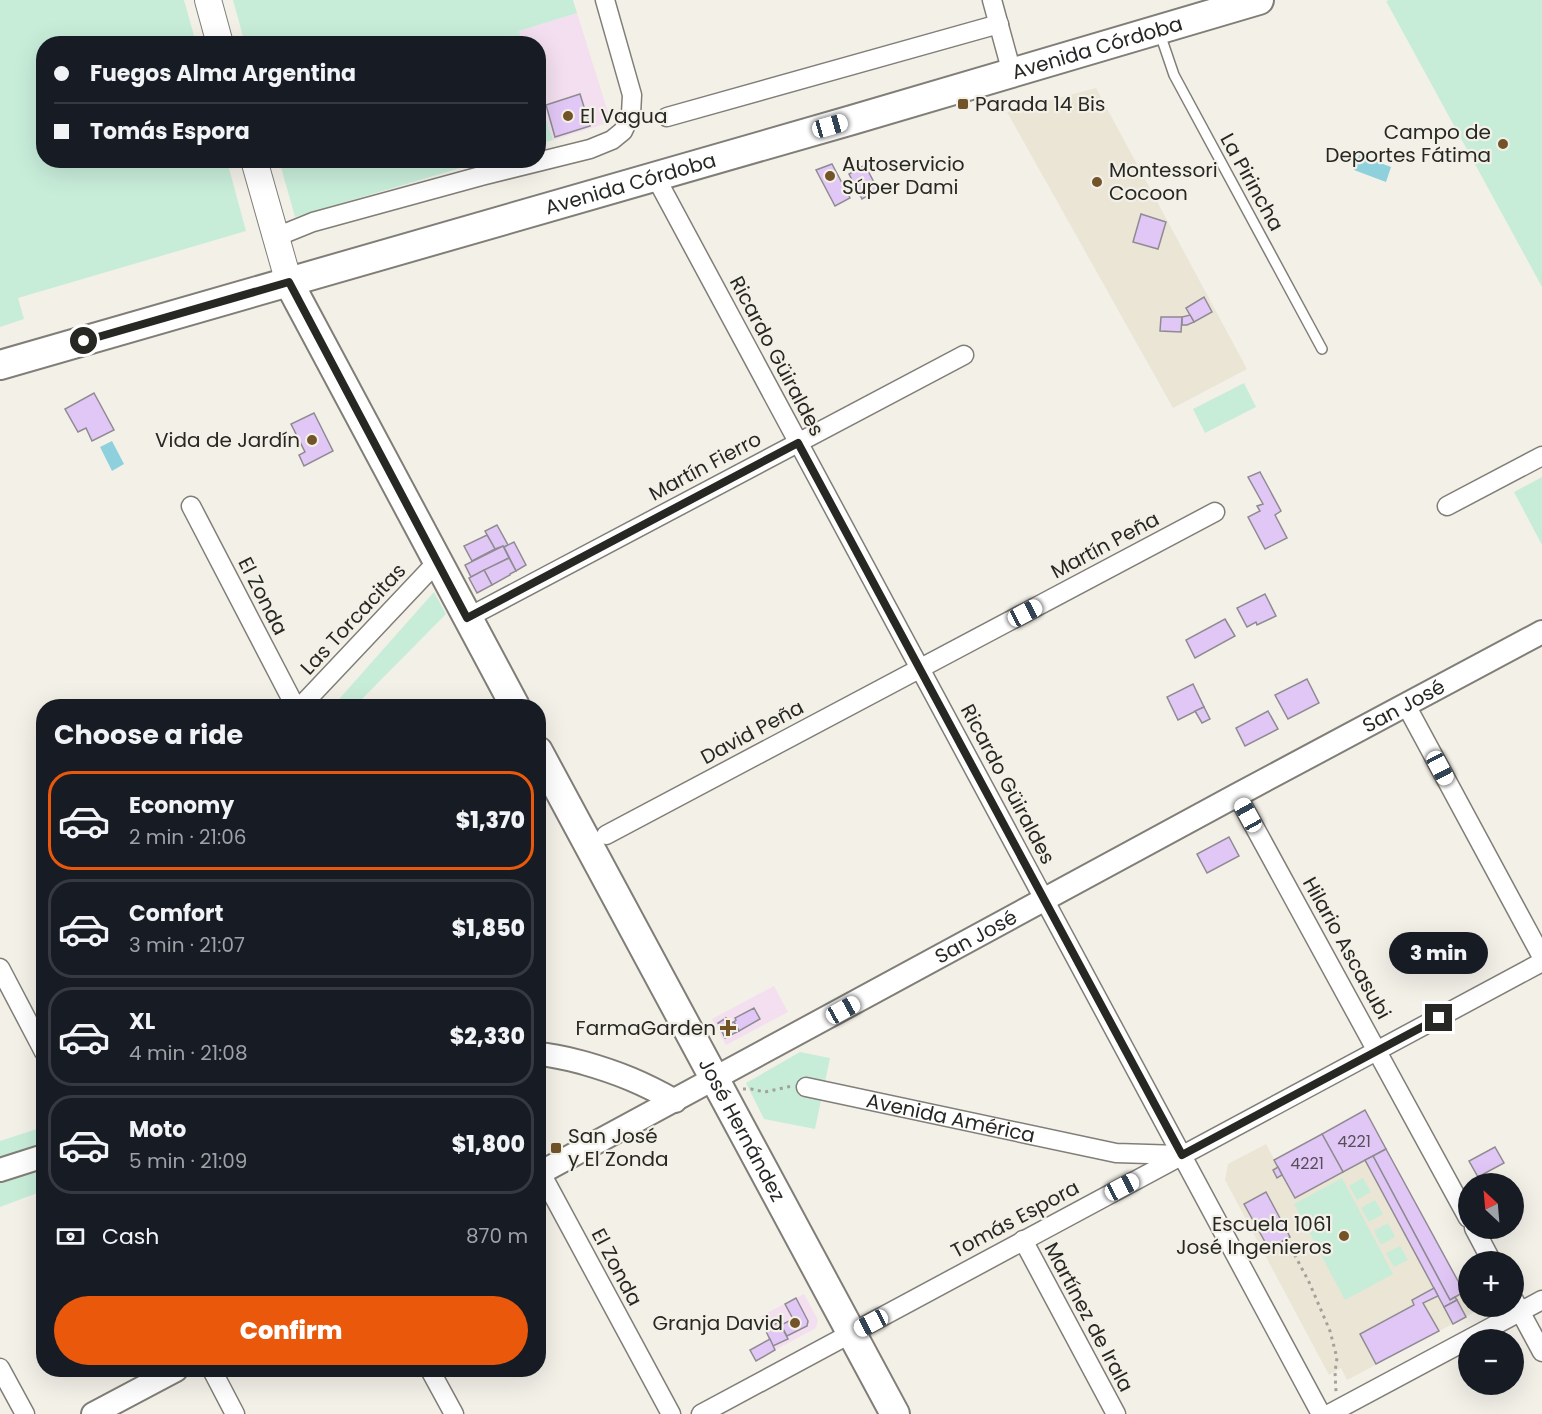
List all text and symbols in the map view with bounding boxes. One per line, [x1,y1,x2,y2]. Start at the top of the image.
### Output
street label: Avenida Córdoba [1008,9,1186,86]
text: Fuegos Alma Argentina [90,58,356,89]
place label: Parada 14 Bis [975,90,1105,118]
marker: Parada 14 Bis [956,97,970,111]
place label: El Vagua [580,102,667,130]
marker: El Vagua [561,109,575,123]
car [810,112,850,140]
text: Tomás Espora [90,116,250,147]
place label: Campo de Deportes Fátima [1325,118,1491,169]
street label: La Pirincha [1214,128,1290,236]
marker: Campo de Deportes Fátima [1496,137,1510,151]
street label: Avenida Córdoba [542,146,719,222]
place label: Autoservicio Súper Dami [842,150,965,201]
place label: Montessori Cocoon [1109,156,1218,207]
marker: Autoservicio Súper Dami [823,169,837,183]
marker: Montessori Cocoon [1090,175,1104,189]
street label: Ricardo Güiraldes [723,271,831,441]
route start [70,327,97,354]
street label: Martín Fierro [644,425,766,507]
place label: Vida de Jardín [155,426,300,454]
marker: Vida de Jardín [305,433,319,447]
street label: Martín Peña [1046,505,1164,585]
street label: El Zonda [231,552,295,640]
street label: Las Torcacitas [294,557,412,681]
car [1005,597,1045,629]
street label: San José [1357,672,1450,739]
street label: David Peña [696,693,808,771]
street label: Ricardo Güiraldes [954,699,1062,869]
text: Choose a ride [54,716,243,753]
car [1424,748,1456,788]
text: Economy [129,790,234,821]
icon: car [57,794,111,848]
car [1231,795,1265,835]
text: $1,370 [456,805,525,836]
text: 2 min · 21:06 [129,823,247,851]
street label: Hilario Ascasubi [1296,872,1398,1024]
text: Comfort [129,898,223,929]
icon: car [57,902,111,956]
street label: San José [930,903,1022,970]
text: $1,850 [452,913,525,944]
text: 3 min · 21:07 [129,931,245,959]
callout: 3 min [1390,931,1488,973]
text: 3 min [1410,939,1467,967]
car [823,993,863,1027]
route end [1425,1004,1452,1031]
text: XL [129,1006,155,1037]
icon: car [57,1010,111,1064]
place label: FarmaGarden [576,1014,716,1042]
text: $2,330 [450,1021,525,1052]
marker: FarmaGarden [721,1021,735,1035]
text: 4 min · 21:08 [129,1039,248,1067]
street label: José Hernández [692,1053,792,1206]
street label: Avenida América [864,1086,1038,1149]
text: Moto [129,1114,186,1145]
icon: car [57,1118,111,1172]
place label: San José y El Zonda [568,1122,669,1173]
text: $1,800 [452,1129,525,1160]
house number: 4221 [1337,1130,1371,1153]
marker: San José y El Zonda [549,1141,563,1155]
text: 5 min · 21:09 [129,1147,247,1175]
house number: 4221 [1290,1152,1324,1175]
car [1102,1171,1142,1203]
street label: Tomás Espora [946,1173,1084,1265]
north arrow [1458,1173,1524,1239]
map controls [1458,1173,1524,1395]
place label: Escuela 1061 José Ingenieros [1176,1210,1332,1261]
icon: cash [54,1220,87,1253]
text: Cash [102,1221,159,1252]
text: 870 m [466,1222,528,1250]
street label: El Zonda [585,1223,649,1311]
marker: Escuela 1061 José Ingenieros [1337,1229,1351,1243]
street label: Martínez de Irala [1038,1237,1140,1397]
button: + [1458,1251,1524,1317]
button: Confirm [54,1296,528,1365]
car [851,1307,891,1339]
place label: Granja David [653,1309,783,1337]
marker: Granja David [788,1316,802,1330]
button: − [1458,1329,1524,1395]

